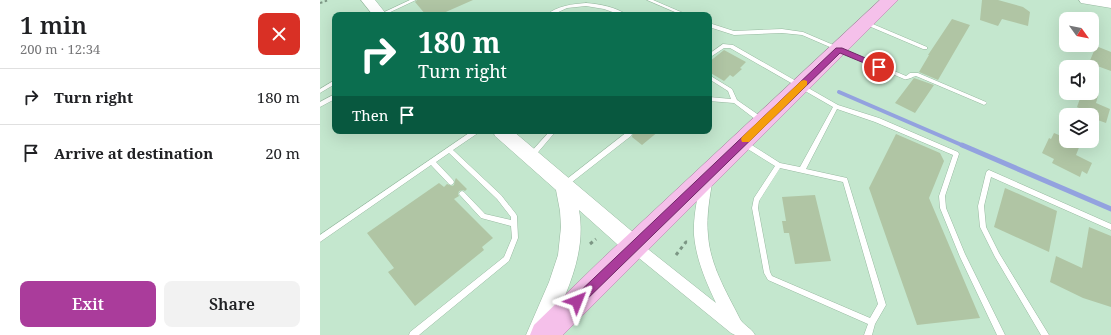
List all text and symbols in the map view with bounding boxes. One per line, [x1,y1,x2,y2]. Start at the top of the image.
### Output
text: 1 min [20,8,87,41]
north arrow [1059,12,1099,52]
map controls [1059,12,1099,148]
button: close [258,13,300,55]
text: 180 m [418,23,500,61]
icon: right [352,28,404,80]
text: 200 m · 12:34 [20,40,100,58]
pin [862,50,896,84]
icon: arrive [868,56,890,78]
text: Turn right [418,59,507,83]
button: sound [1059,60,1099,100]
icon: right [20,86,42,108]
text: Turn right [54,87,133,107]
text: 180 m [257,87,300,107]
icon: arrive [396,104,418,126]
text: Then [352,105,388,125]
button: layers [1059,108,1099,148]
icon: arrive [20,142,42,164]
text: Arrive at destination [54,143,213,163]
text: 20 m [265,143,300,163]
position arrow [556,280,598,322]
button: Exit [20,281,156,327]
button: Share [164,281,300,327]

